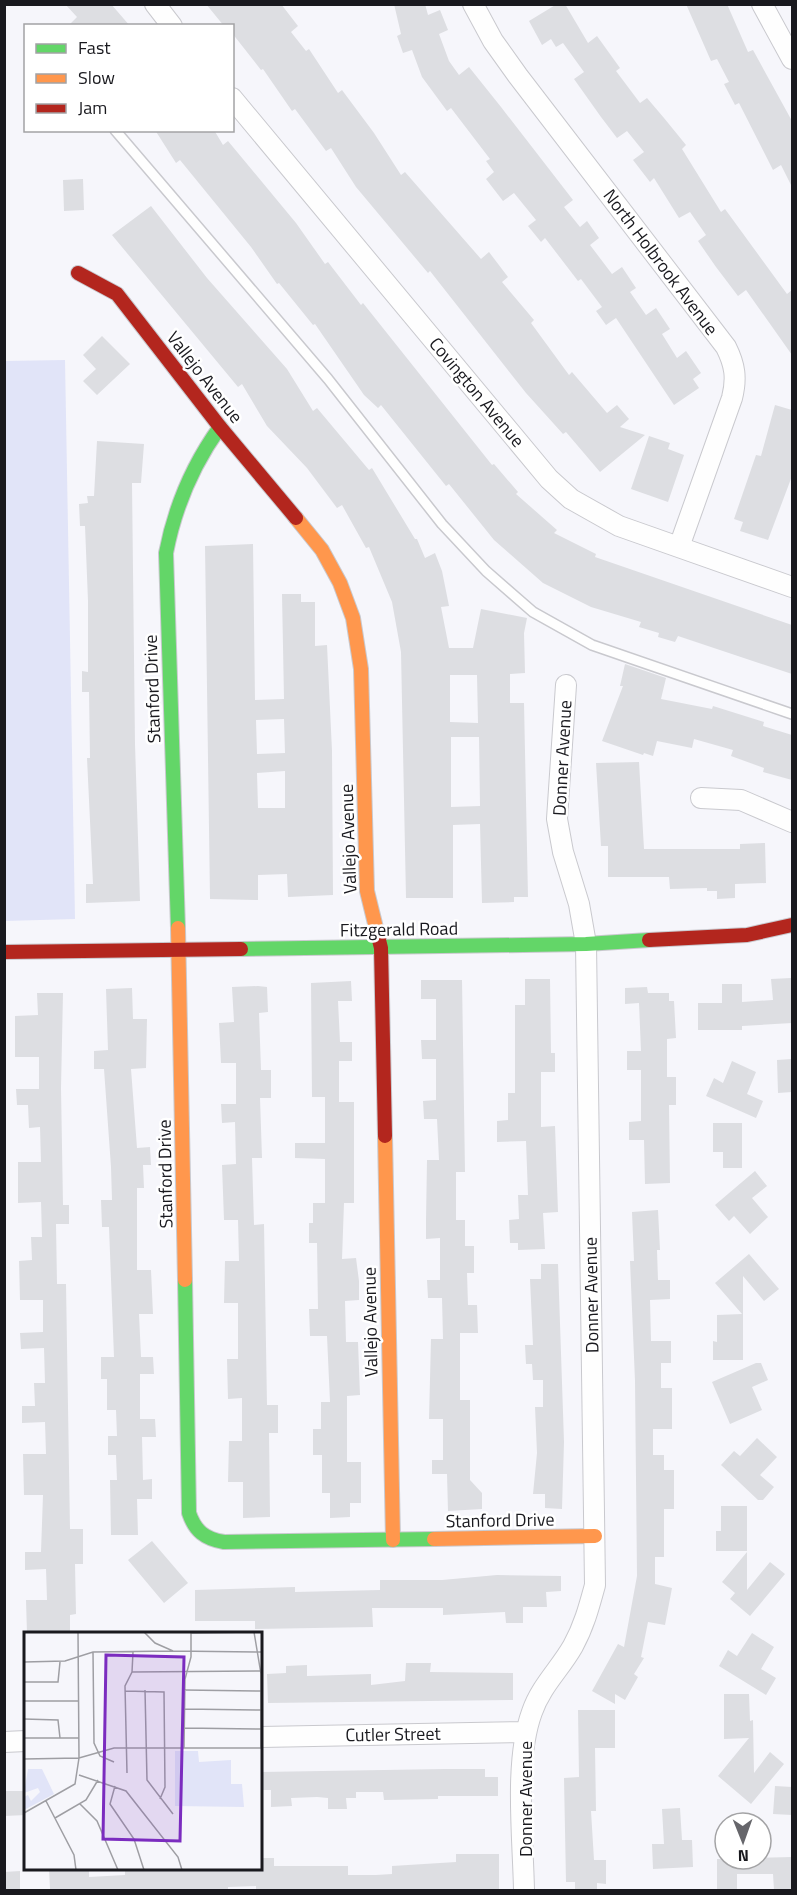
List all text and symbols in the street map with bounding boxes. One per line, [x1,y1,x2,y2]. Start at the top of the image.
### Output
legend [24,24,234,132]
text: Fast [78,34,111,61]
text: Slow [78,64,115,91]
text: Jam [78,94,107,121]
street label: North Holbrook Avenue [597,183,725,341]
street label: Vallejo Avenue [160,325,250,429]
street label: Covington Avenue [423,331,531,453]
street label: Stanford Drive [137,634,167,744]
street label: Donner Avenue [545,699,579,817]
street label: Vallejo Avenue [333,783,363,895]
street label: Fitzgerald Road [340,914,458,944]
street label: Stanford Drive [151,1119,179,1229]
street label: Donner Avenue [576,1237,606,1353]
street label: Vallejo Avenue [356,1267,384,1377]
street label: Stanford Drive [445,1506,555,1534]
inset map [24,1632,262,1871]
street label: Cutler Street [345,1720,442,1748]
street label: Donner Avenue [512,1741,539,1857]
north arrow [713,1811,773,1871]
text: N [738,1844,749,1868]

